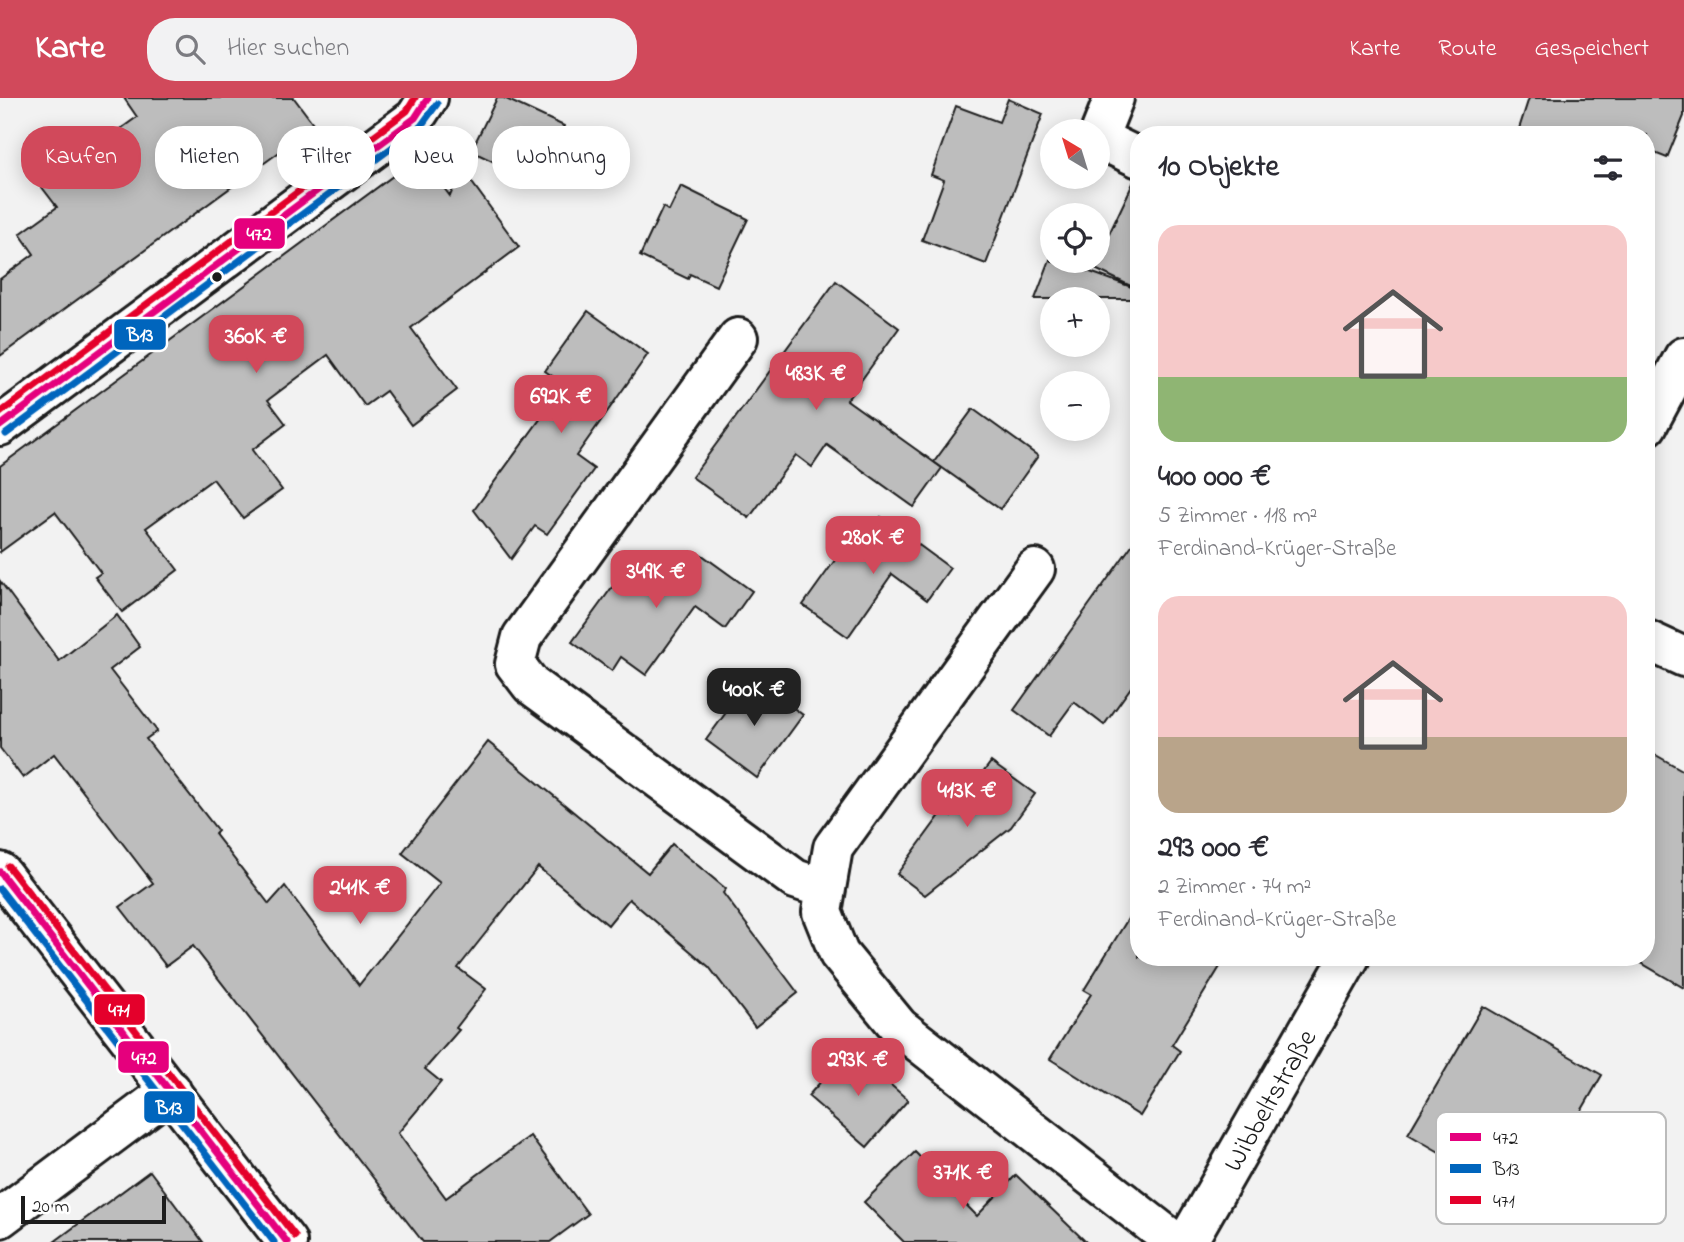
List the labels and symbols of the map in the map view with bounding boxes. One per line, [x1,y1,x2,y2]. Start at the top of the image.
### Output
north arrow [1040,119,1110,189]
line badge: 472 [233,217,286,250]
text: 472 [246,222,272,249]
unlabelled marker [210,270,224,284]
pin: 360K € [199,316,313,375]
line badge: B13 [113,318,167,351]
text: B13 [126,323,153,350]
pin: 483K € [759,352,873,412]
pin: 692K € [504,376,618,435]
pin: 280K € [816,517,930,576]
pin: 349K € [599,550,713,610]
pin: 400K € [697,668,811,728]
pin: 413K € [910,770,1024,829]
pin: 241K € [303,866,417,926]
line badge: 471 [93,993,146,1026]
text: 471 [108,998,130,1025]
street label: Wibbeltstraße [1214,1022,1329,1180]
pin: 293K € [801,1038,915,1098]
line badge: 472 [117,1040,170,1074]
text: 472 [131,1046,157,1073]
line badge: B13 [143,1090,196,1124]
text: B13 [155,1096,182,1123]
legend [1436,1112,1666,1224]
text: 472 [1493,1126,1518,1153]
pin: 371K € [906,1152,1020,1211]
text: B13 [1492,1157,1520,1184]
text: 471 [1493,1189,1515,1216]
scale bar [21,1193,166,1225]

